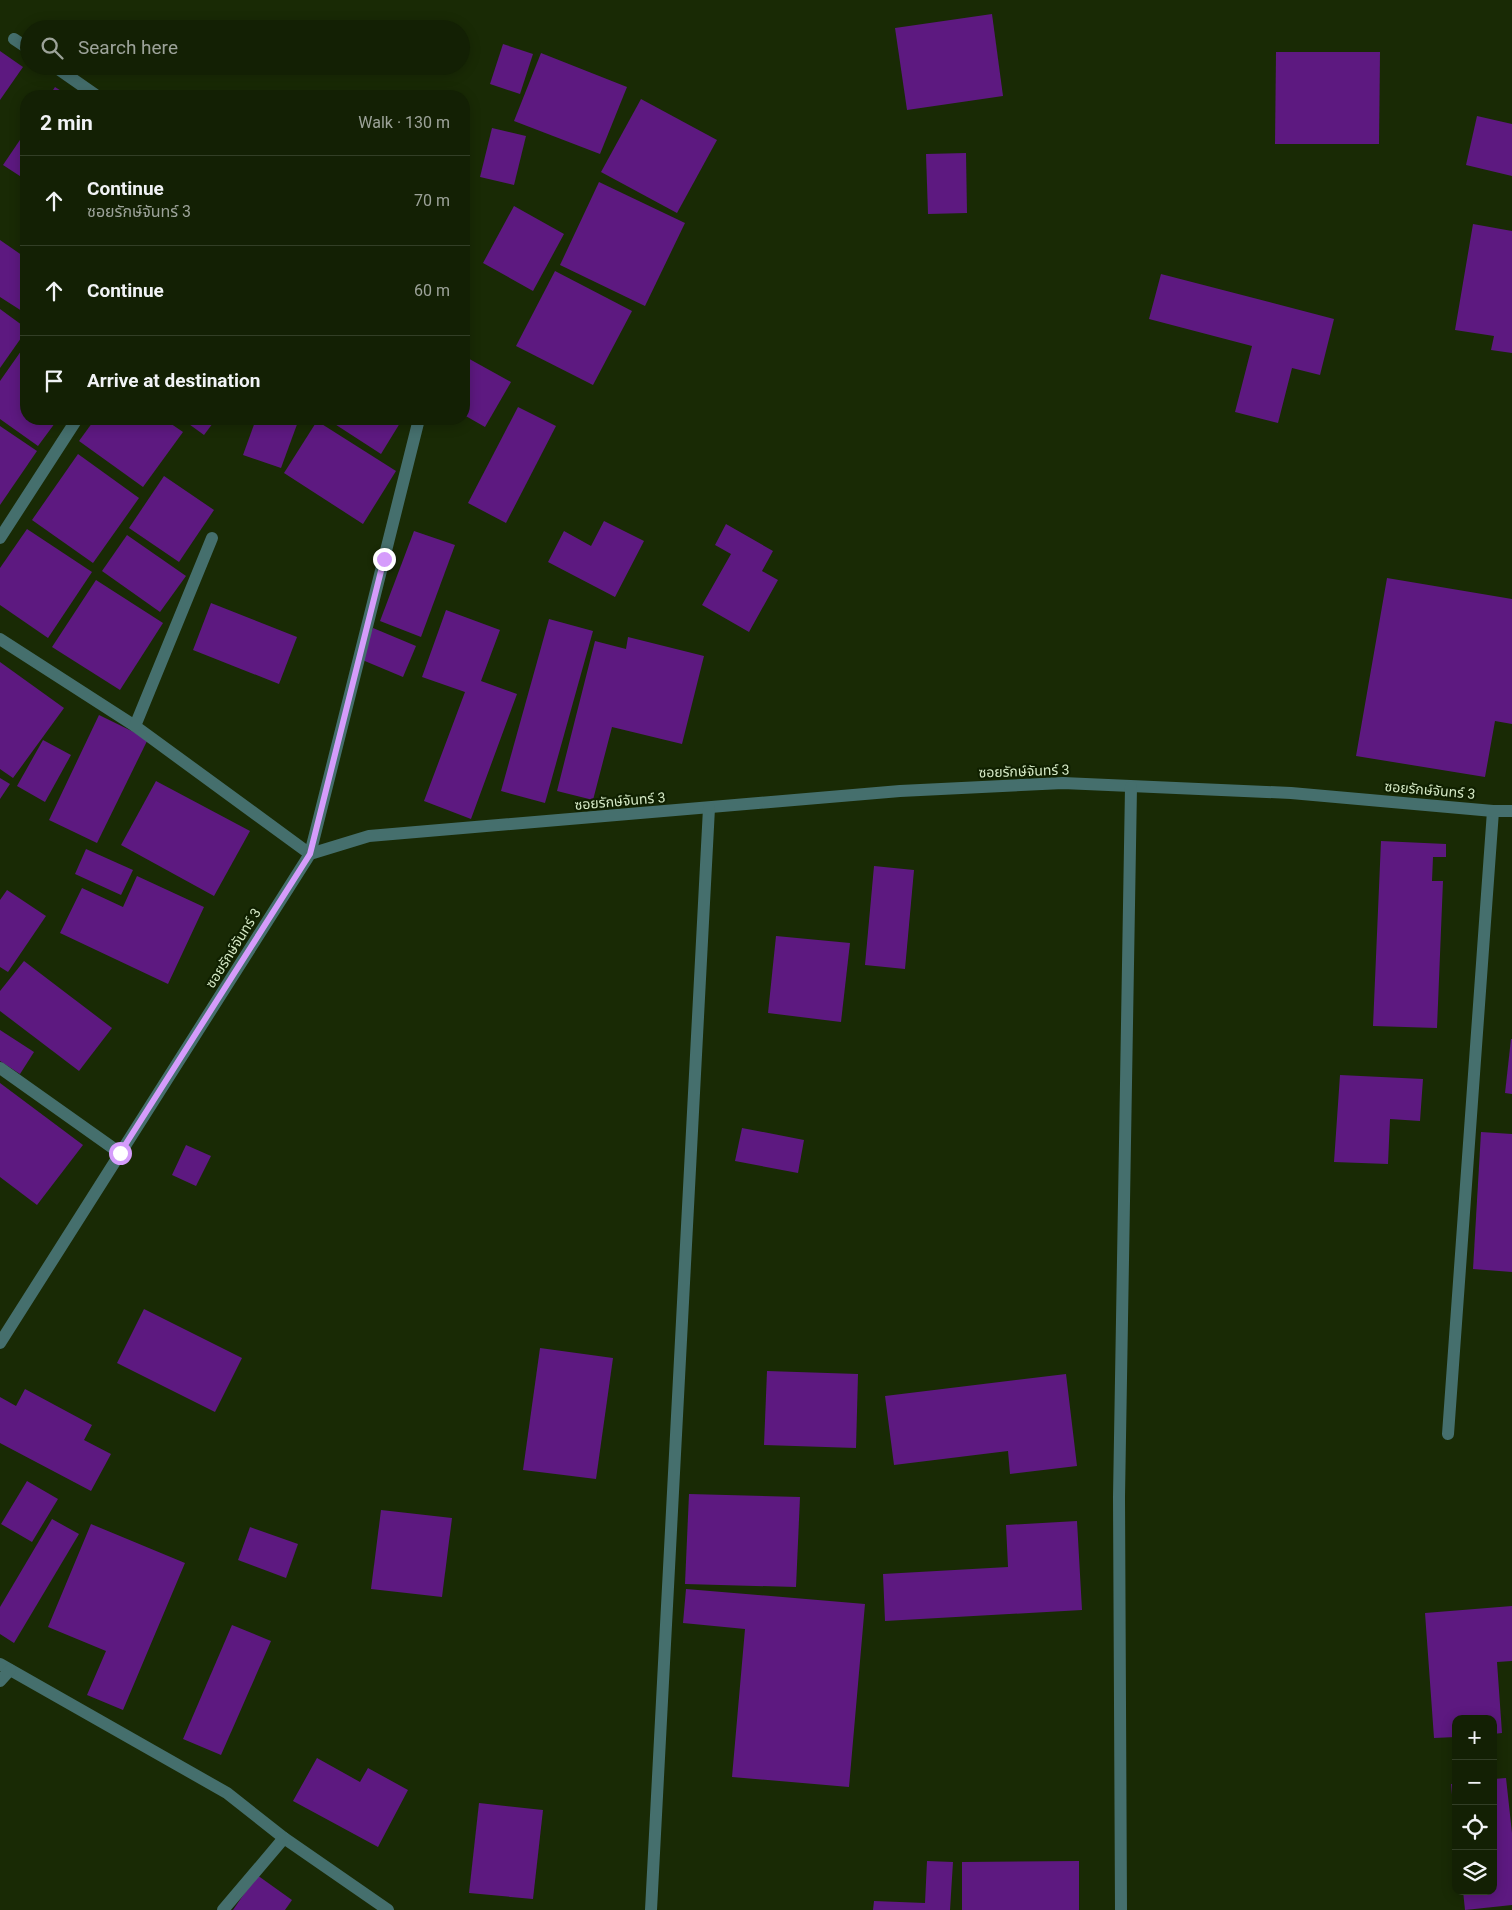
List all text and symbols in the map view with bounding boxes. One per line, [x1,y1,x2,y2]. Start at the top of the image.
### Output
search box [20,20,470,75]
icon: search [38,34,66,62]
text: Search here [78,36,178,59]
text: 2 min [40,111,93,135]
text: Walk · 130 m [358,113,450,132]
text: Continue [87,177,164,200]
icon: ahead [40,187,68,215]
text: 70 m [414,191,450,210]
text: ซอยรักษ์จันทร์ 3 [87,202,191,221]
icon: ahead [40,277,68,305]
text: Continue [87,279,164,302]
text: 60 m [414,281,450,300]
icon: arrive [40,367,68,395]
text: Arrive at destination [87,369,260,392]
route end [373,548,396,571]
street label: ซอยรักษ์จันทร์ 3 [978,761,1070,781]
street label: ซอยรักษ์จันทร์ 3 [1384,778,1476,802]
street label: ซอยรักษ์จันทร์ 3 [574,789,666,813]
street label: ซอยรักษ์จันทร์ 3 [202,905,264,991]
route start [109,1142,132,1165]
map controls [1452,1715,1497,1895]
button: + [1452,1715,1497,1760]
button: − [1452,1760,1497,1805]
button: locate [1452,1805,1497,1850]
button: layers [1452,1850,1497,1895]

